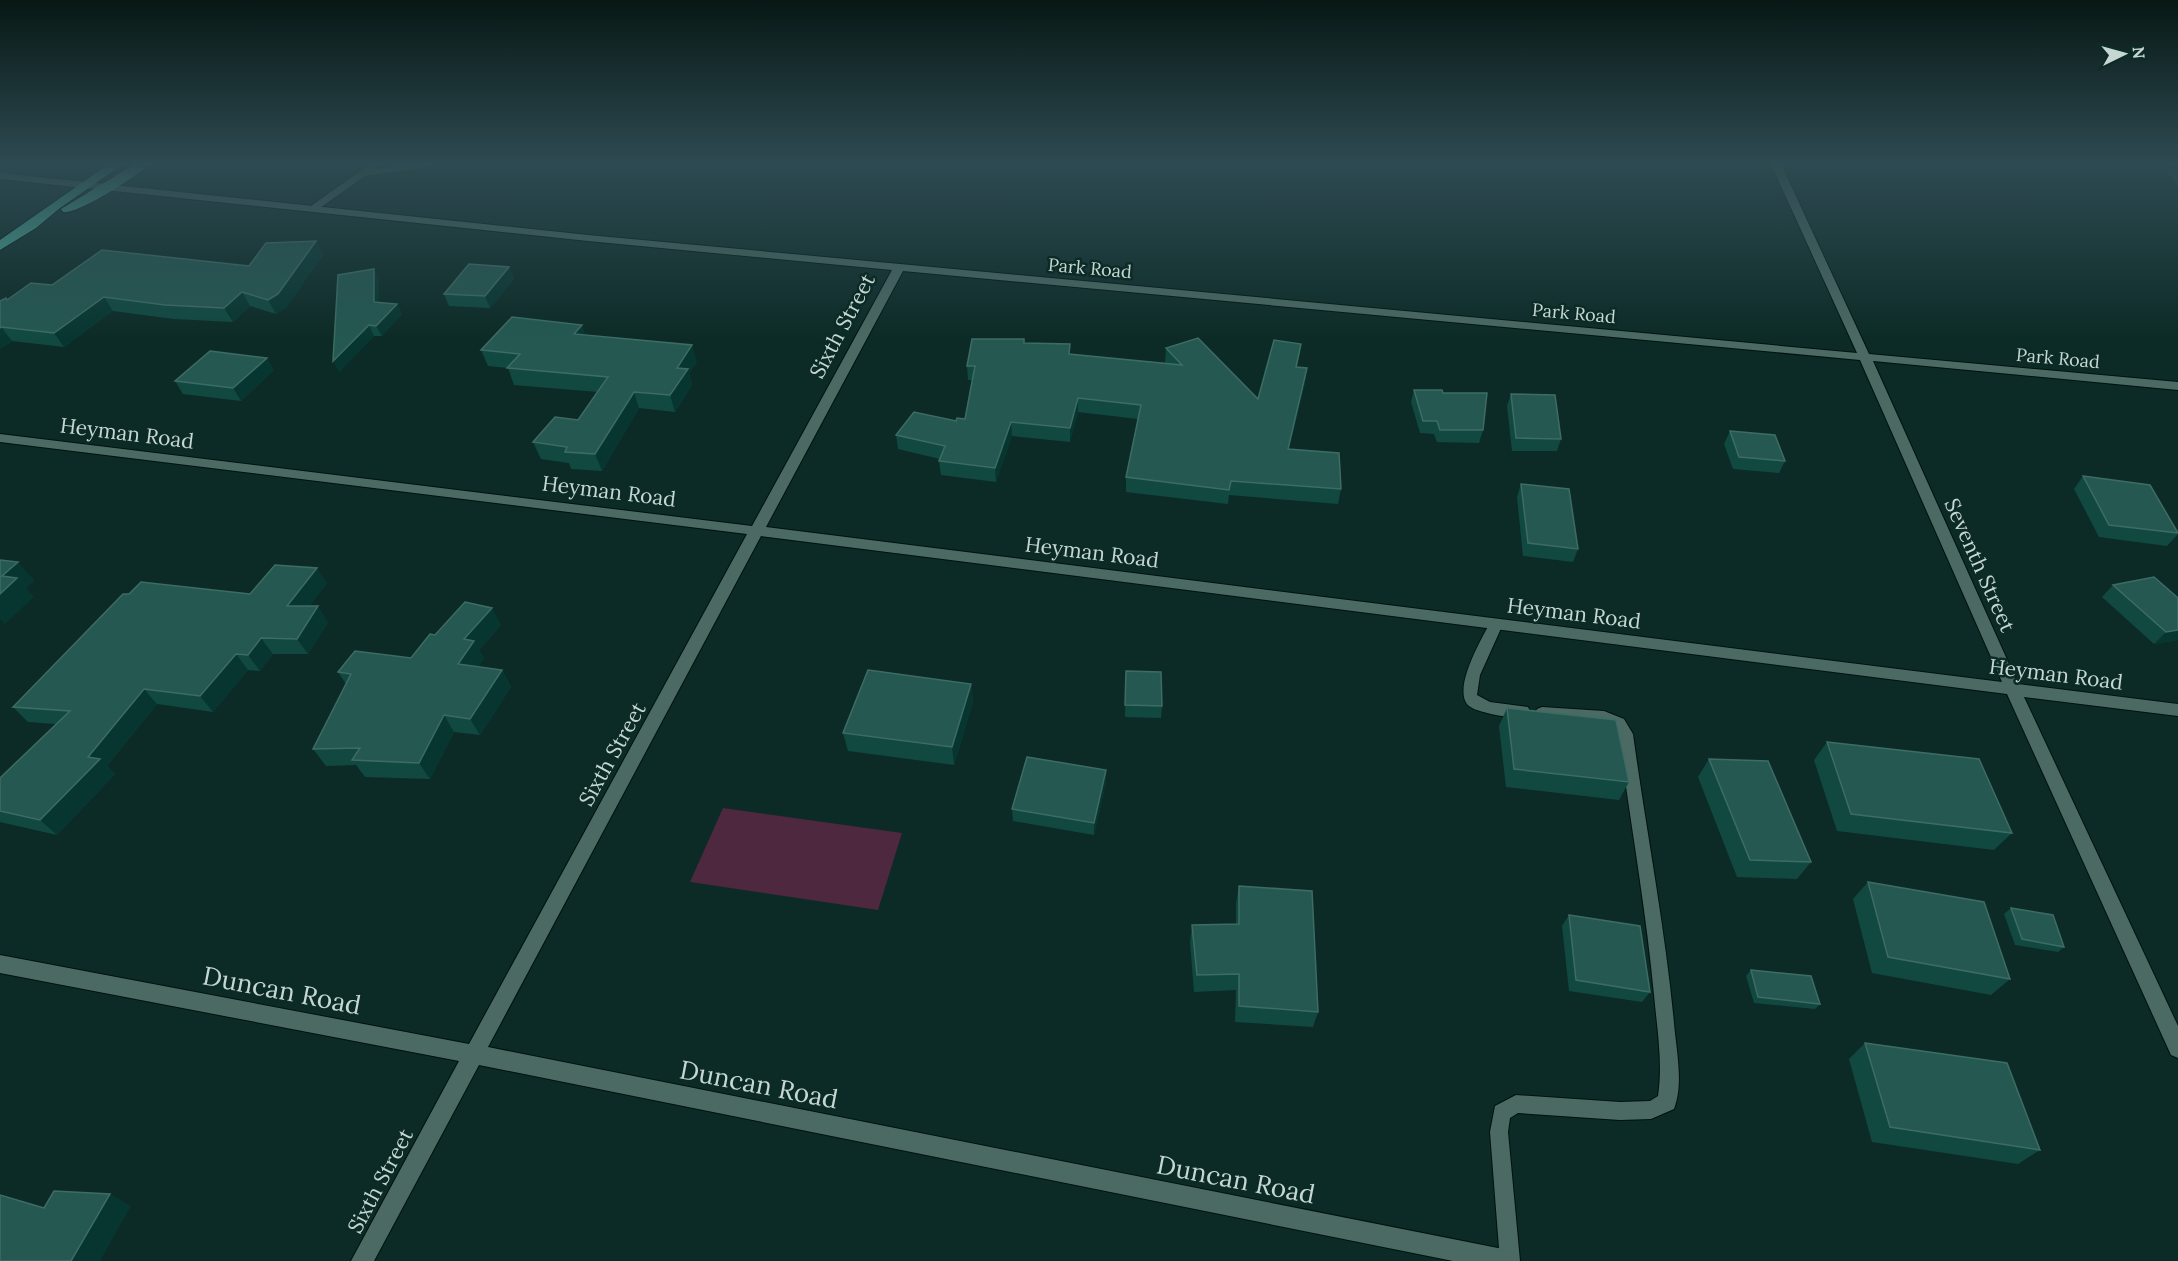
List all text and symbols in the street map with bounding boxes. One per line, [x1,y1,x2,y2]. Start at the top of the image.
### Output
north arrow [2094,24,2154,84]
text: N [2128,46,2149,60]
street label: Park Road [1047,253,1133,283]
street label: Sixth Street [803,268,881,383]
street label: Park Road [1531,298,1617,328]
street label: Park Road [2015,343,2101,373]
street label: Heyman Road [58,411,196,455]
street label: Heyman Road [540,469,678,513]
street label: Seventh Street [1939,494,2022,637]
street label: Heyman Road [1023,530,1161,574]
street label: Heyman Road [1505,591,1643,635]
street label: Heyman Road [1987,652,2125,696]
street label: Sixth Street [572,697,652,811]
street label: Duncan Road [200,958,364,1022]
street label: Duncan Road [677,1052,841,1116]
street label: Sixth Street [341,1123,419,1238]
street label: Duncan Road [1154,1147,1318,1211]

